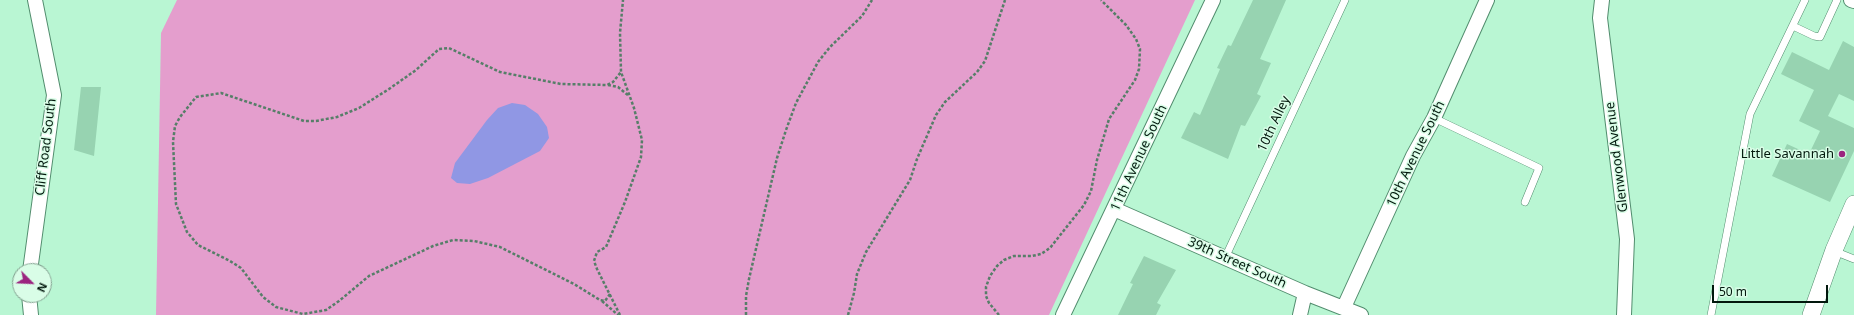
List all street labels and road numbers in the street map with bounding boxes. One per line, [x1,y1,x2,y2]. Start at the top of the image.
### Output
street label: 10th Alley [1254,94,1294,154]
street label: Cliff Road South [32,98,60,196]
street label: 10th Avenue South [1384,99,1448,209]
street label: Glenwood Avenue [1602,101,1632,213]
street label: 11th Avenue South [1107,102,1171,214]
street label: 39th Street South [1185,234,1289,292]

